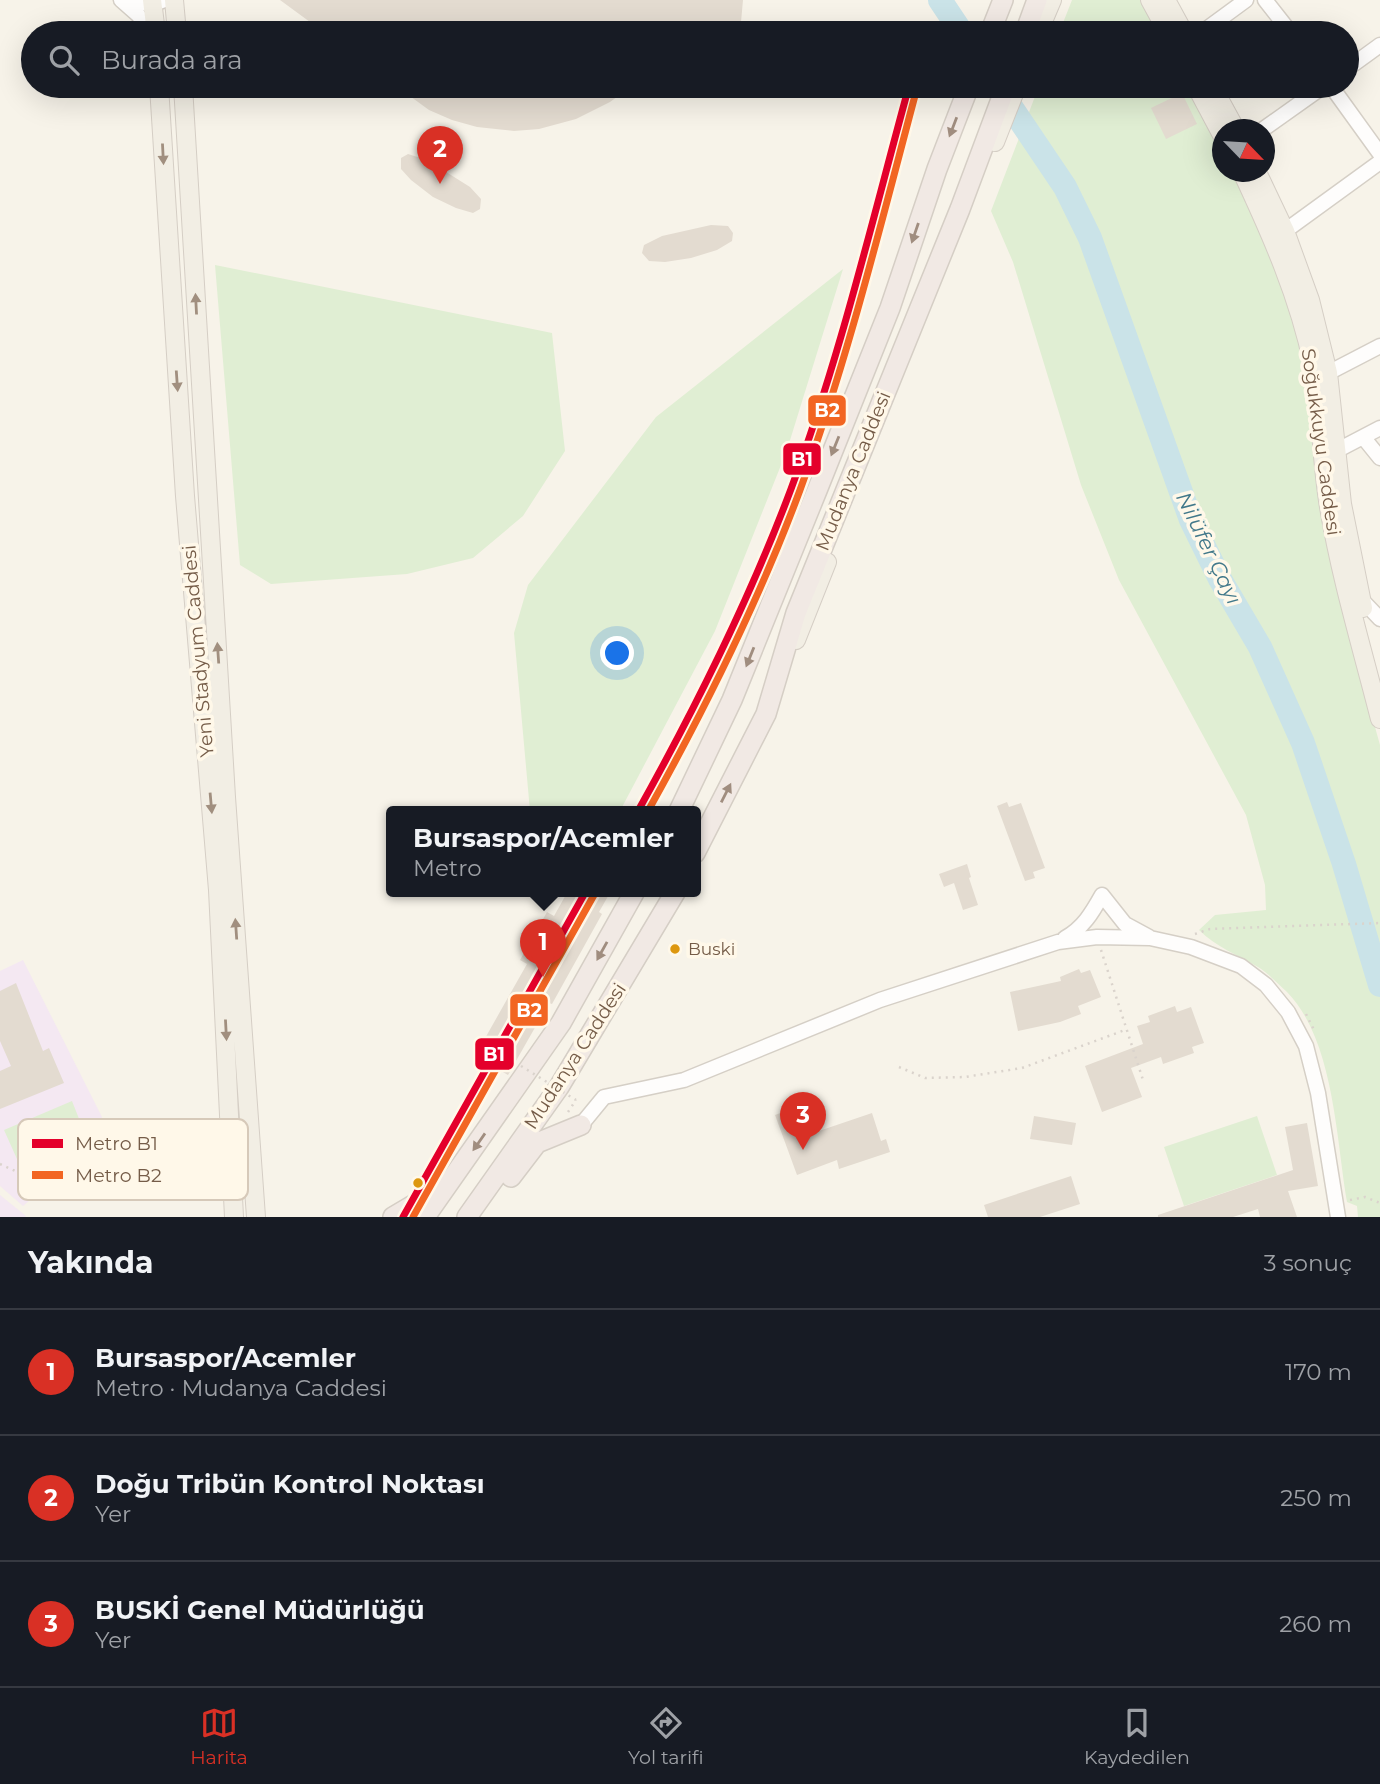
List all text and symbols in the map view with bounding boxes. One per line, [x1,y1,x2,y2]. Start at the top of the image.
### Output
search box [21,21,1359,98]
icon: search [45,41,83,79]
text: Burada ara [101,44,243,76]
one-way arrow [948,117,959,138]
north arrow [1212,119,1275,182]
pin: 2 [417,126,463,184]
one-way arrow [158,143,169,165]
one-way arrow [909,223,920,244]
one-way arrow [191,292,202,314]
street label: Soğukkuyu Caddesi [1296,347,1346,537]
one-way arrow [172,370,183,392]
street label: Mudanya Caddesi [811,388,895,554]
line badge: B2 [807,394,847,427]
text: B2 [814,399,840,422]
one-way arrow [829,436,840,457]
line badge: B1 [782,442,822,476]
text: B1 [791,448,813,471]
water label: Nilüfer Çayı [1171,488,1247,608]
street label: Yeni Stadyum Caddesi [177,544,219,758]
your location [600,636,634,670]
one-way arrow [212,642,223,664]
one-way arrow [744,647,755,668]
one-way arrow [721,783,732,803]
one-way arrow [206,792,217,814]
popup [386,806,701,897]
text: Bursaspor/Acemler [413,822,674,854]
text: Metro [413,854,482,882]
one-way arrow [230,918,241,940]
pin: 1 [520,919,566,977]
place label: Buski [688,939,735,959]
one-way arrow [597,941,608,961]
marker: Buski [668,942,682,956]
street label: Mudanya Caddesi [519,979,631,1133]
line badge: B2 [509,993,549,1027]
text: B2 [516,999,542,1022]
one-way arrow [220,1019,231,1041]
line badge: B1 [474,1037,515,1071]
text: B1 [483,1043,505,1066]
pin: 3 [780,1092,826,1150]
legend [18,1119,248,1200]
text: Metro B1 [75,1132,158,1155]
one-way arrow [472,1133,486,1151]
text: Metro B2 [75,1164,162,1187]
unlabelled marker [411,1176,425,1190]
text: Yakında [28,1244,154,1281]
text: 3 sonuç [1263,1249,1352,1277]
text: Bursaspor/Acemler [95,1342,356,1374]
text: 1 [46,1358,56,1386]
text: 170 m [1285,1358,1352,1386]
text: Metro · Mudanya Caddesi [95,1374,387,1402]
text: Doğu Tribün Kontrol Noktası [95,1468,485,1500]
text: 2 [44,1484,58,1512]
text: 250 m [1280,1484,1352,1512]
text: Yer [95,1500,131,1528]
text: BUSKİ Genel Müdürlüğü [95,1594,425,1626]
text: 3 [44,1610,58,1638]
text: 260 m [1279,1610,1352,1638]
text: Yer [95,1626,131,1654]
tab: Harita [190,1704,248,1769]
tab: Yol tarifi [628,1704,704,1769]
tab: Kaydedilen [1084,1704,1190,1769]

